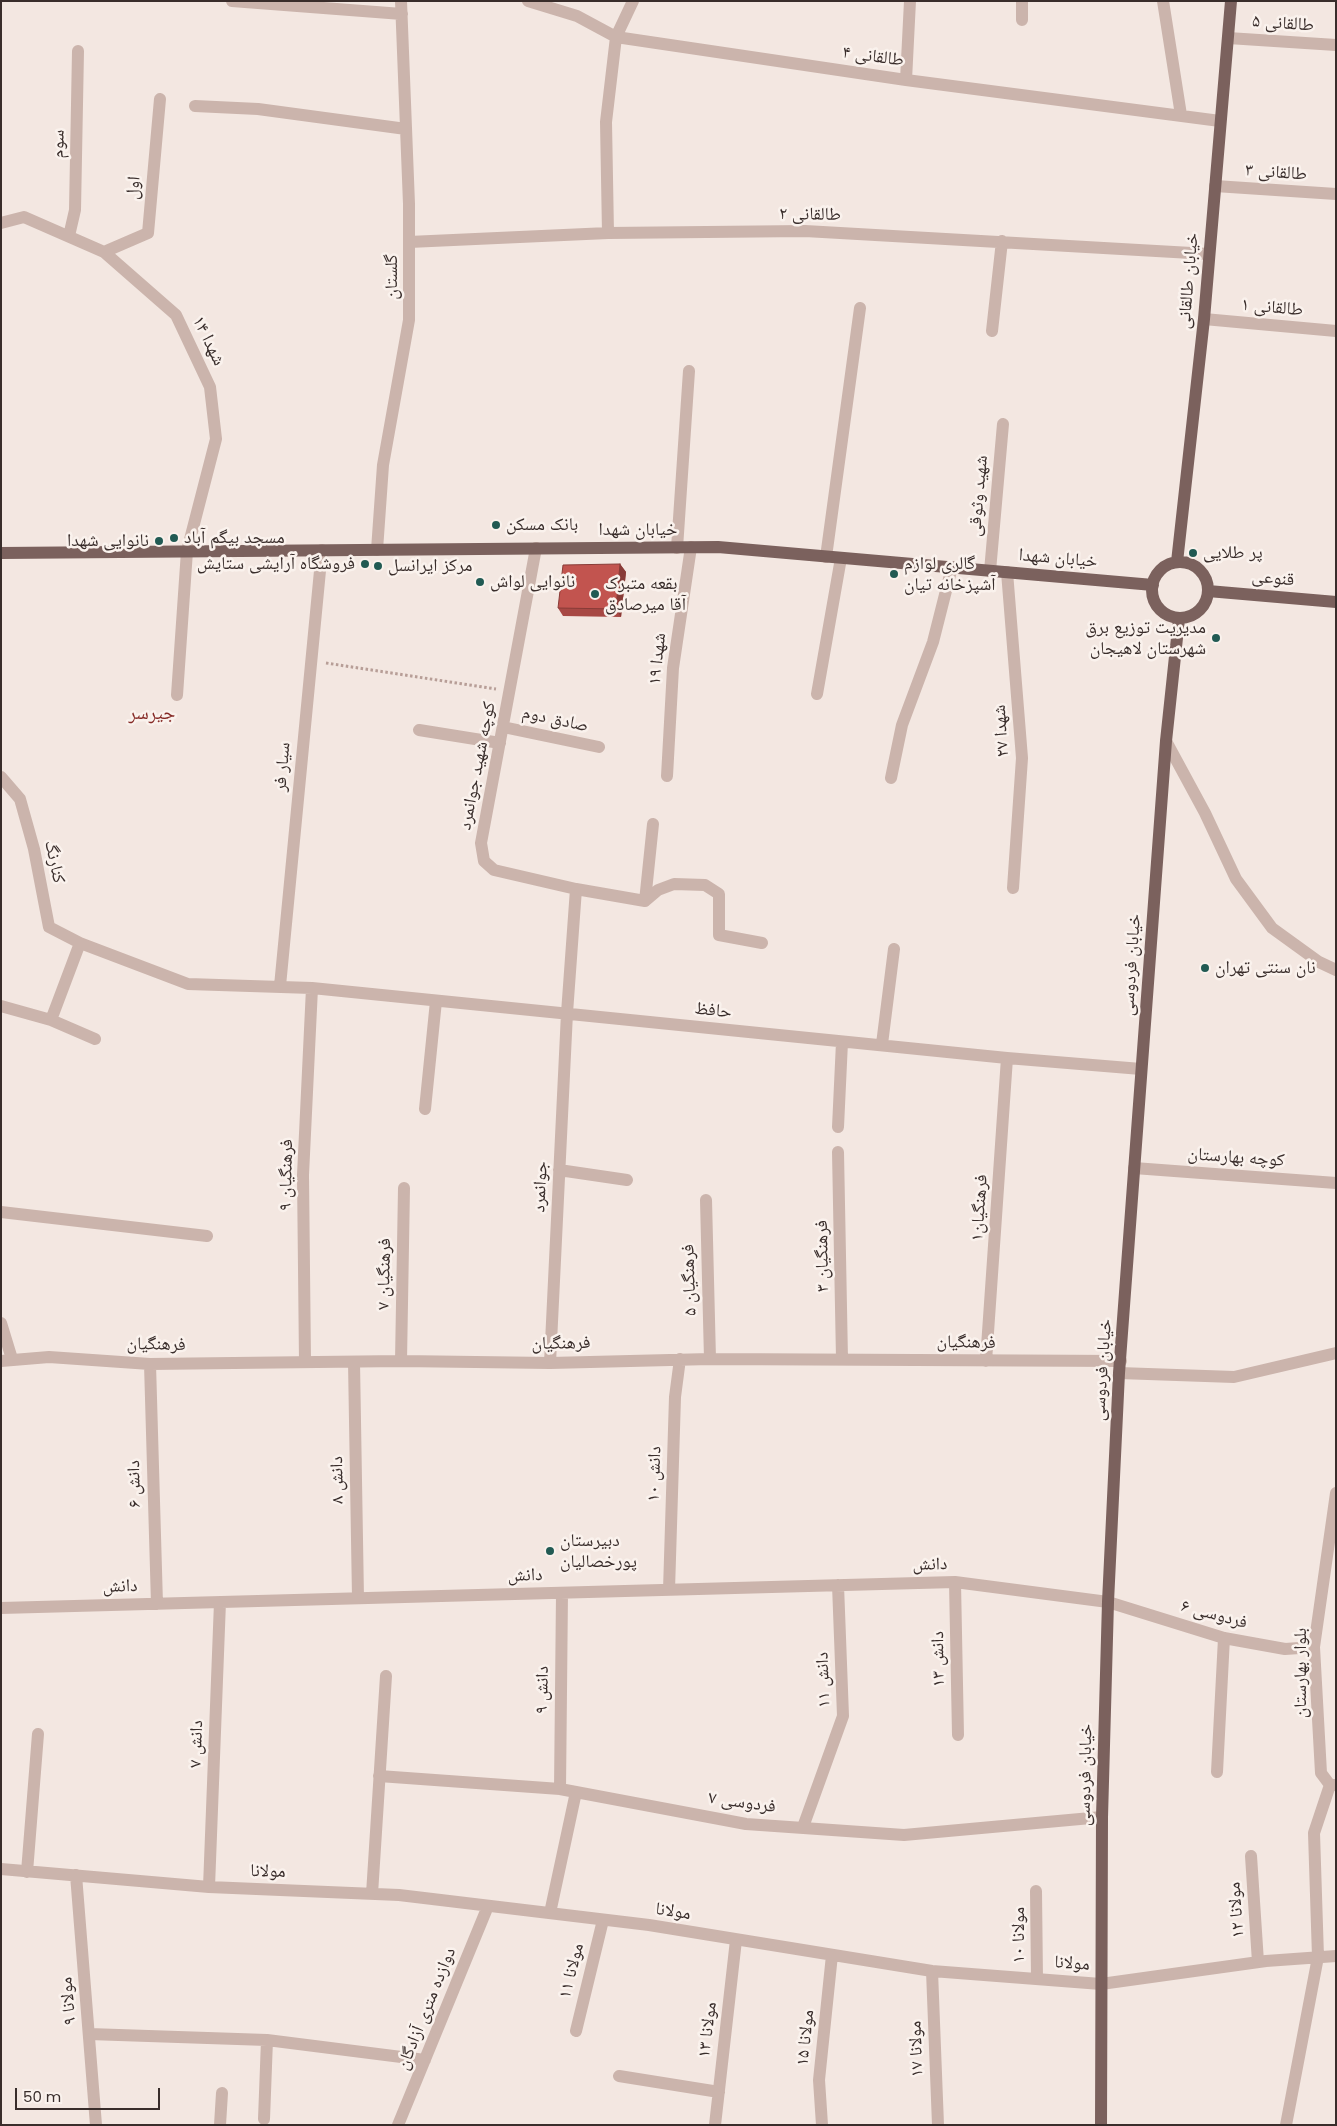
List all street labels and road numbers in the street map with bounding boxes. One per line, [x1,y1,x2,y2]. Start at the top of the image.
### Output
street label: طالقانی ۵ [1251,11,1315,37]
street label: طالقانی ۴ [841,42,905,72]
street label: سوم [48,129,70,159]
street label: طالقانی ۳ [1244,160,1308,186]
street label: اول [122,175,146,201]
street label: طالقانی ۲ [779,204,841,226]
street label: خیابان طالقانی [1174,232,1204,330]
street label: گلستان [381,254,403,300]
street label: طالقانی ۱ [1240,295,1304,321]
street label: شهدا ۱۴ [187,313,229,369]
street label: شهید وثوقی [965,454,993,538]
street label: خیابان شهدا [599,519,677,541]
street label: خیابان شهدا [1018,545,1098,573]
street label: قنوعی [1251,566,1295,592]
street label: شهدا ۱۹ [645,632,671,686]
street label: کوچه شهید جوانمرد [455,700,501,832]
street label: صادق دوم [520,702,590,738]
street label: ۲۷ شهدا [989,704,1015,758]
street label: سیار فر [270,741,296,793]
street label: کنارنگ [39,839,69,885]
street label: خیابان فردوسی [1118,913,1146,1017]
street label: حافظ [693,998,733,1024]
street label: فرهنگیان ۹ [276,1139,298,1211]
street label: کوچه بهارستان [1187,1144,1285,1172]
street label: جوانمرد [529,1161,553,1213]
street label: فرهنگیان۱ [967,1174,993,1242]
street label: فرهنگیان ۳ [812,1220,834,1292]
street label: فرهنگیان ۷ [374,1238,396,1310]
street label: فرهنگیان ۵ [678,1244,702,1316]
street label: خیابان فردوسی [1089,1318,1117,1422]
street label: فرهنگیان [936,1332,996,1354]
street label: فرهنگیان [531,1333,591,1355]
street label: فرهنگیان [126,1334,186,1356]
street label: دانش ۱۰ [643,1446,667,1502]
street label: دانش ۸ [327,1456,349,1504]
street label: دانش ۶ [124,1460,146,1508]
street label: دانش [912,1554,948,1576]
street label: دانش [507,1565,543,1587]
street label: دانش [102,1576,138,1598]
street label: فردوسی ۶ [1178,1596,1250,1634]
street label: بلوار بهارستان [1290,1628,1312,1718]
street label: دانش ۱۳ [928,1631,950,1687]
street label: دانش ۱۱ [812,1652,836,1708]
street label: دانش ۹ [532,1666,554,1714]
street label: دانش ۷ [185,1720,209,1768]
street label: خیابان فردوسی [1074,1724,1098,1826]
street label: فردوسی ۷ [707,1788,777,1818]
street label: مولانا [250,1861,286,1883]
street label: مولانا ۱۲ [1224,1881,1250,1939]
street label: مولانا [654,1899,692,1925]
street label: مولانا ۱۰ [1008,1907,1030,1963]
street label: مولانا ۱۱ [555,1941,589,2001]
street label: دوازده متری آزادگان [393,1945,461,2073]
street label: مولانا [1054,1952,1090,1976]
street label: مولانا ۹ [56,1976,82,2026]
street label: مولانا ۱۳ [694,2001,722,2059]
street label: مولانا ۱۵ [792,2009,820,2067]
street label: مولانا ۱۷ [905,2020,929,2078]

